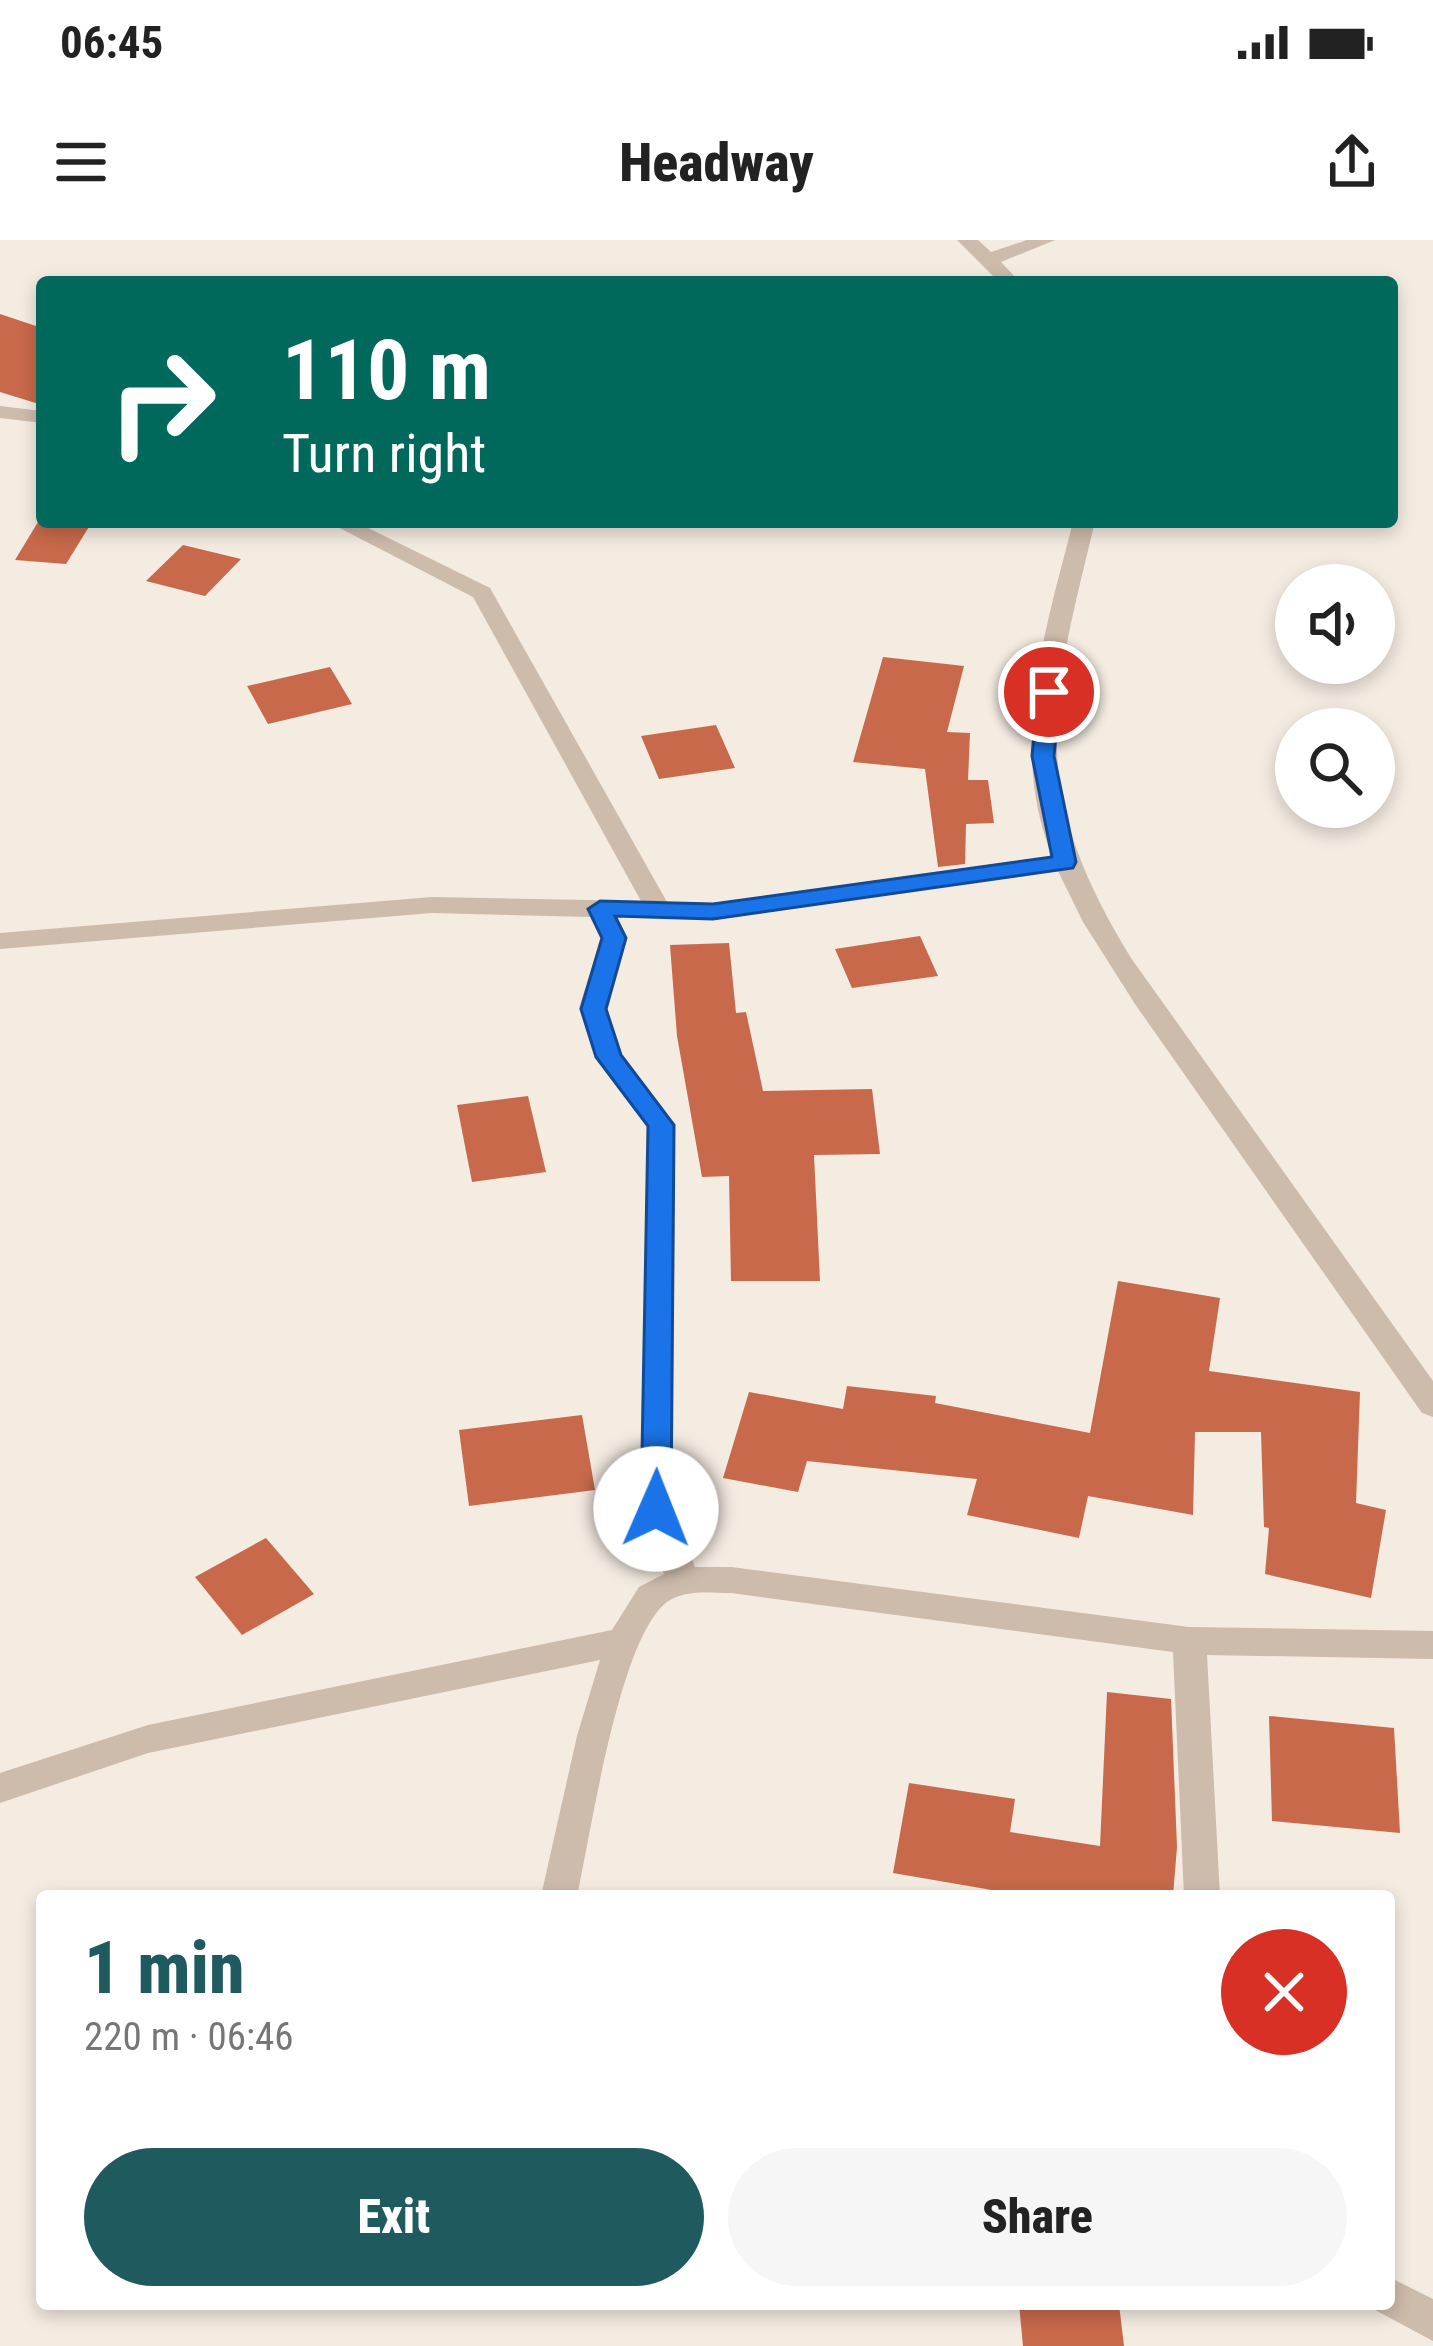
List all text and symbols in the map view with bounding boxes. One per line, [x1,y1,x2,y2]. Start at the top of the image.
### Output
text: 06:45 [60,16,163,69]
icon: menu [48,129,114,195]
icon: share [1319,129,1385,195]
text: Headway [619,131,814,194]
text: 110 m [282,321,491,420]
icon: right [84,324,240,480]
text: Turn right [282,422,486,485]
map controls [1275,564,1395,828]
button: sound [1275,564,1395,684]
pin [998,641,1100,743]
icon: arrive [1016,659,1082,725]
button: search [1275,708,1395,828]
position arrow [593,1446,719,1572]
text: 1 min [84,1926,245,2011]
button: close [1221,1929,1347,2055]
text: 220 m · 06:46 [84,2014,294,2060]
button: Exit [84,2148,704,2286]
button: Share [728,2148,1347,2286]

